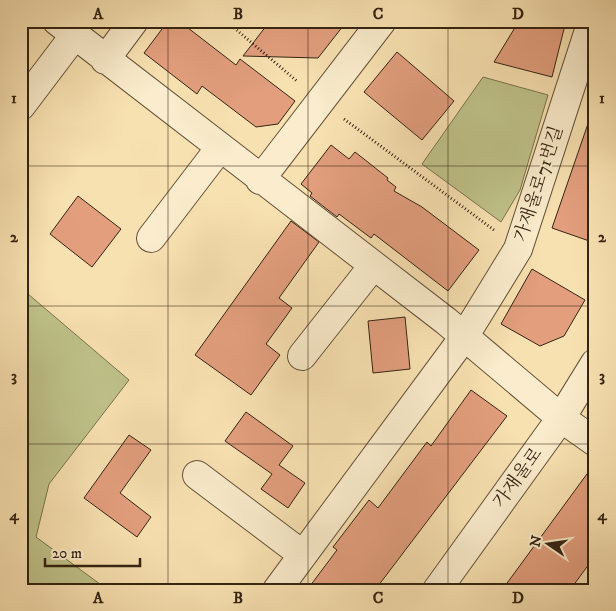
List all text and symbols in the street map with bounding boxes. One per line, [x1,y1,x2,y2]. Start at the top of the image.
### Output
text: A [92,4,104,24]
text: B [233,4,243,24]
text: C [373,4,383,24]
text: D [512,4,524,24]
text: 1 [11,88,17,108]
text: 1 [599,88,605,108]
street label: 가재울로71번길 [510,123,568,245]
text: 2 [10,227,19,247]
text: 2 [598,227,607,247]
text: 3 [11,366,17,386]
text: 3 [599,366,605,386]
street label: 가재울로 [489,443,547,513]
text: 4 [8,505,19,525]
text: 4 [596,505,607,525]
north arrow [524,518,574,568]
text: N [526,533,546,549]
scale bar [45,536,140,568]
text: 20 m [52,544,82,563]
text: A [92,588,104,608]
text: B [233,588,243,608]
text: C [373,588,383,608]
text: D [512,588,524,608]

